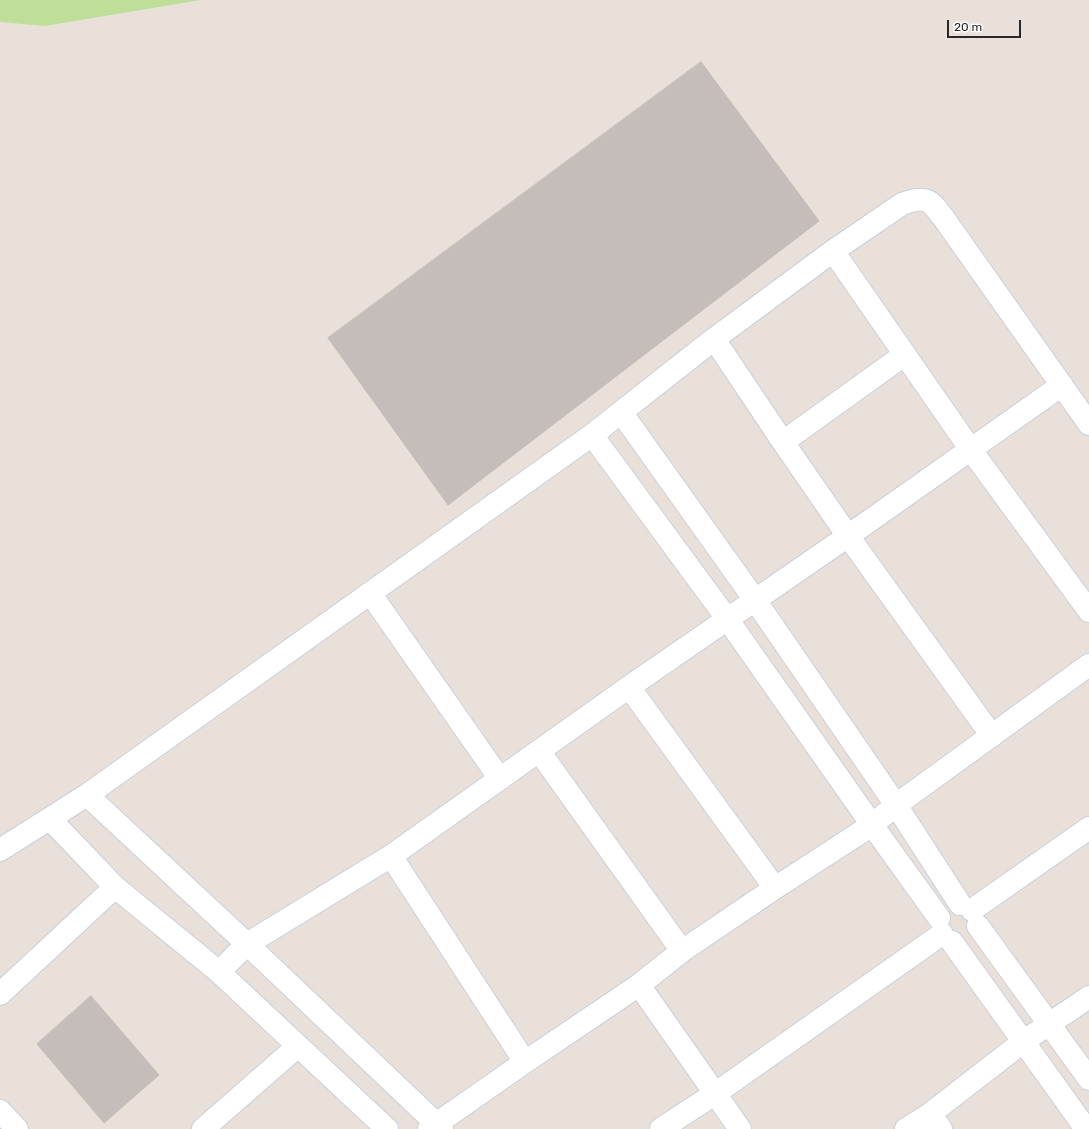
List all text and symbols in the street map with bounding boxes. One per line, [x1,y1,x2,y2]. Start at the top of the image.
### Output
scale bar [949,12,1023,38]
text: 20 m [954,20,982,34]

